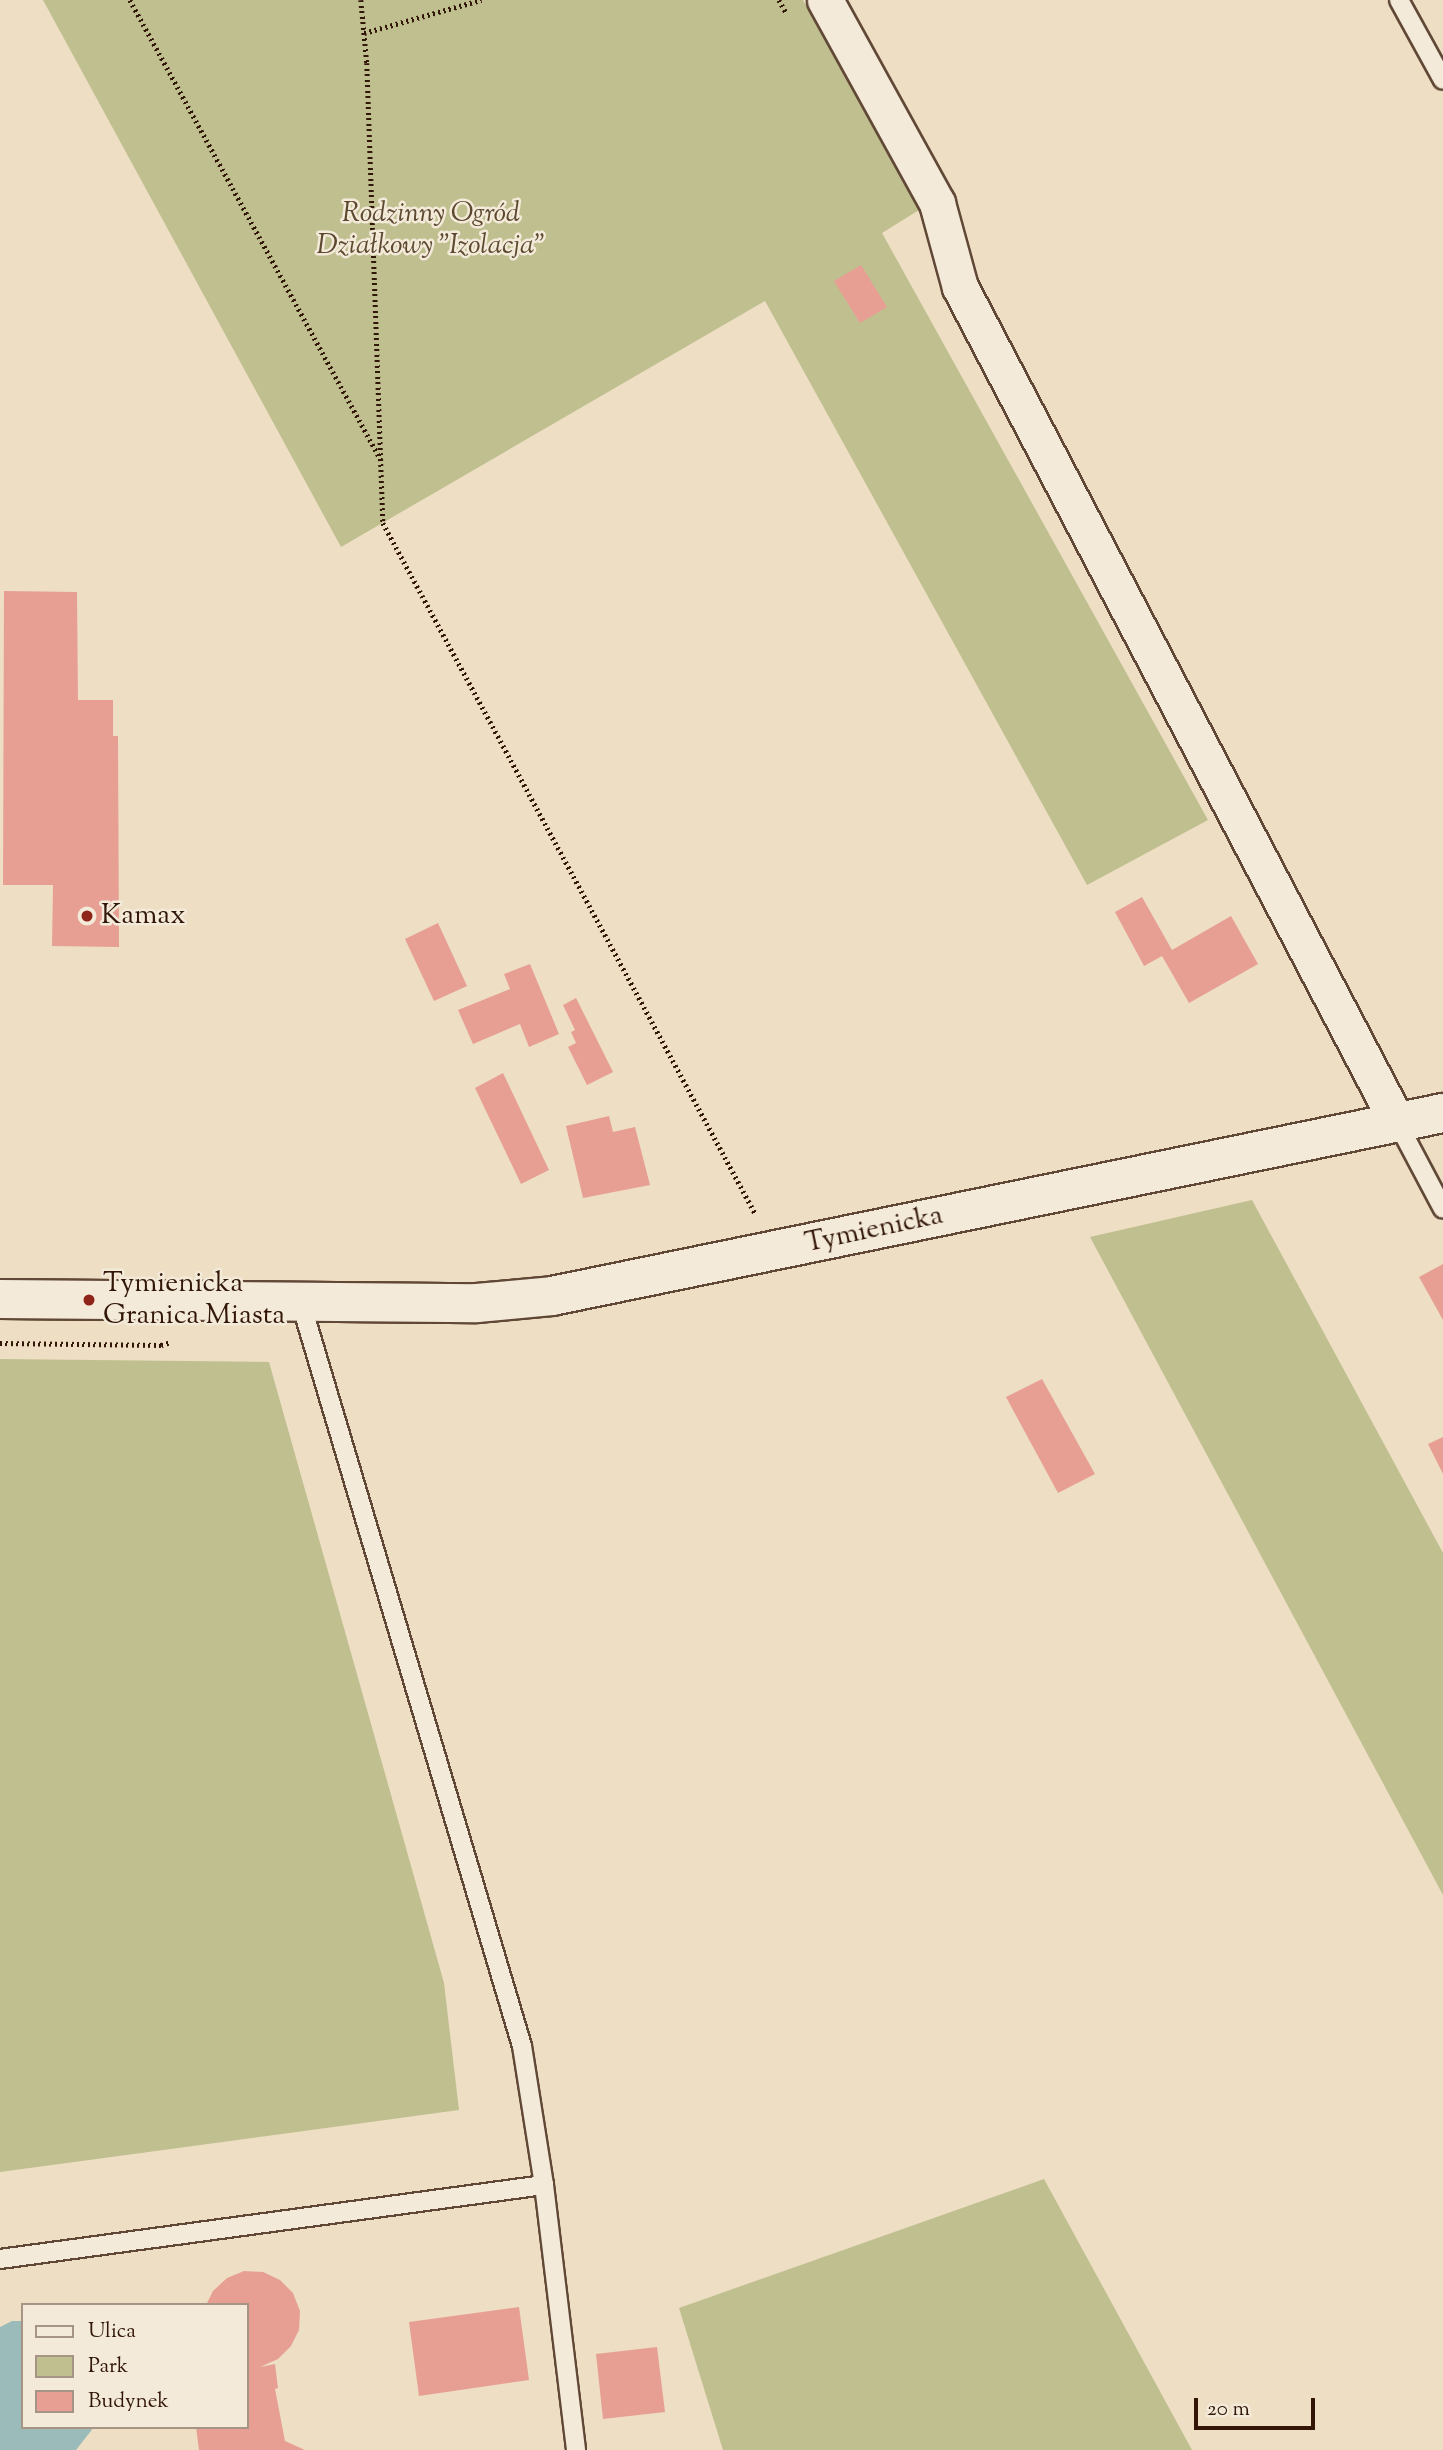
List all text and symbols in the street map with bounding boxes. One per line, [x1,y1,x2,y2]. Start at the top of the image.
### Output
park label: Rodzinny Ogród Działkowy "Izolacja" [316,197,546,263]
place label: Kamax [101,899,186,933]
marker: Kamax [79,908,95,924]
street label: Tymienicka [802,1199,946,1261]
place label: Tymienicka Granica Miasta [103,1267,285,1333]
marker: Tymienicka Granica Miasta [81,1292,97,1308]
legend [21,2303,248,2429]
text: Ulica [88,2317,136,2347]
text: Park [88,2352,128,2382]
scale bar [1198,2384,1319,2428]
text: Budynek [88,2387,169,2417]
text: 20 m [1207,2395,1250,2425]

